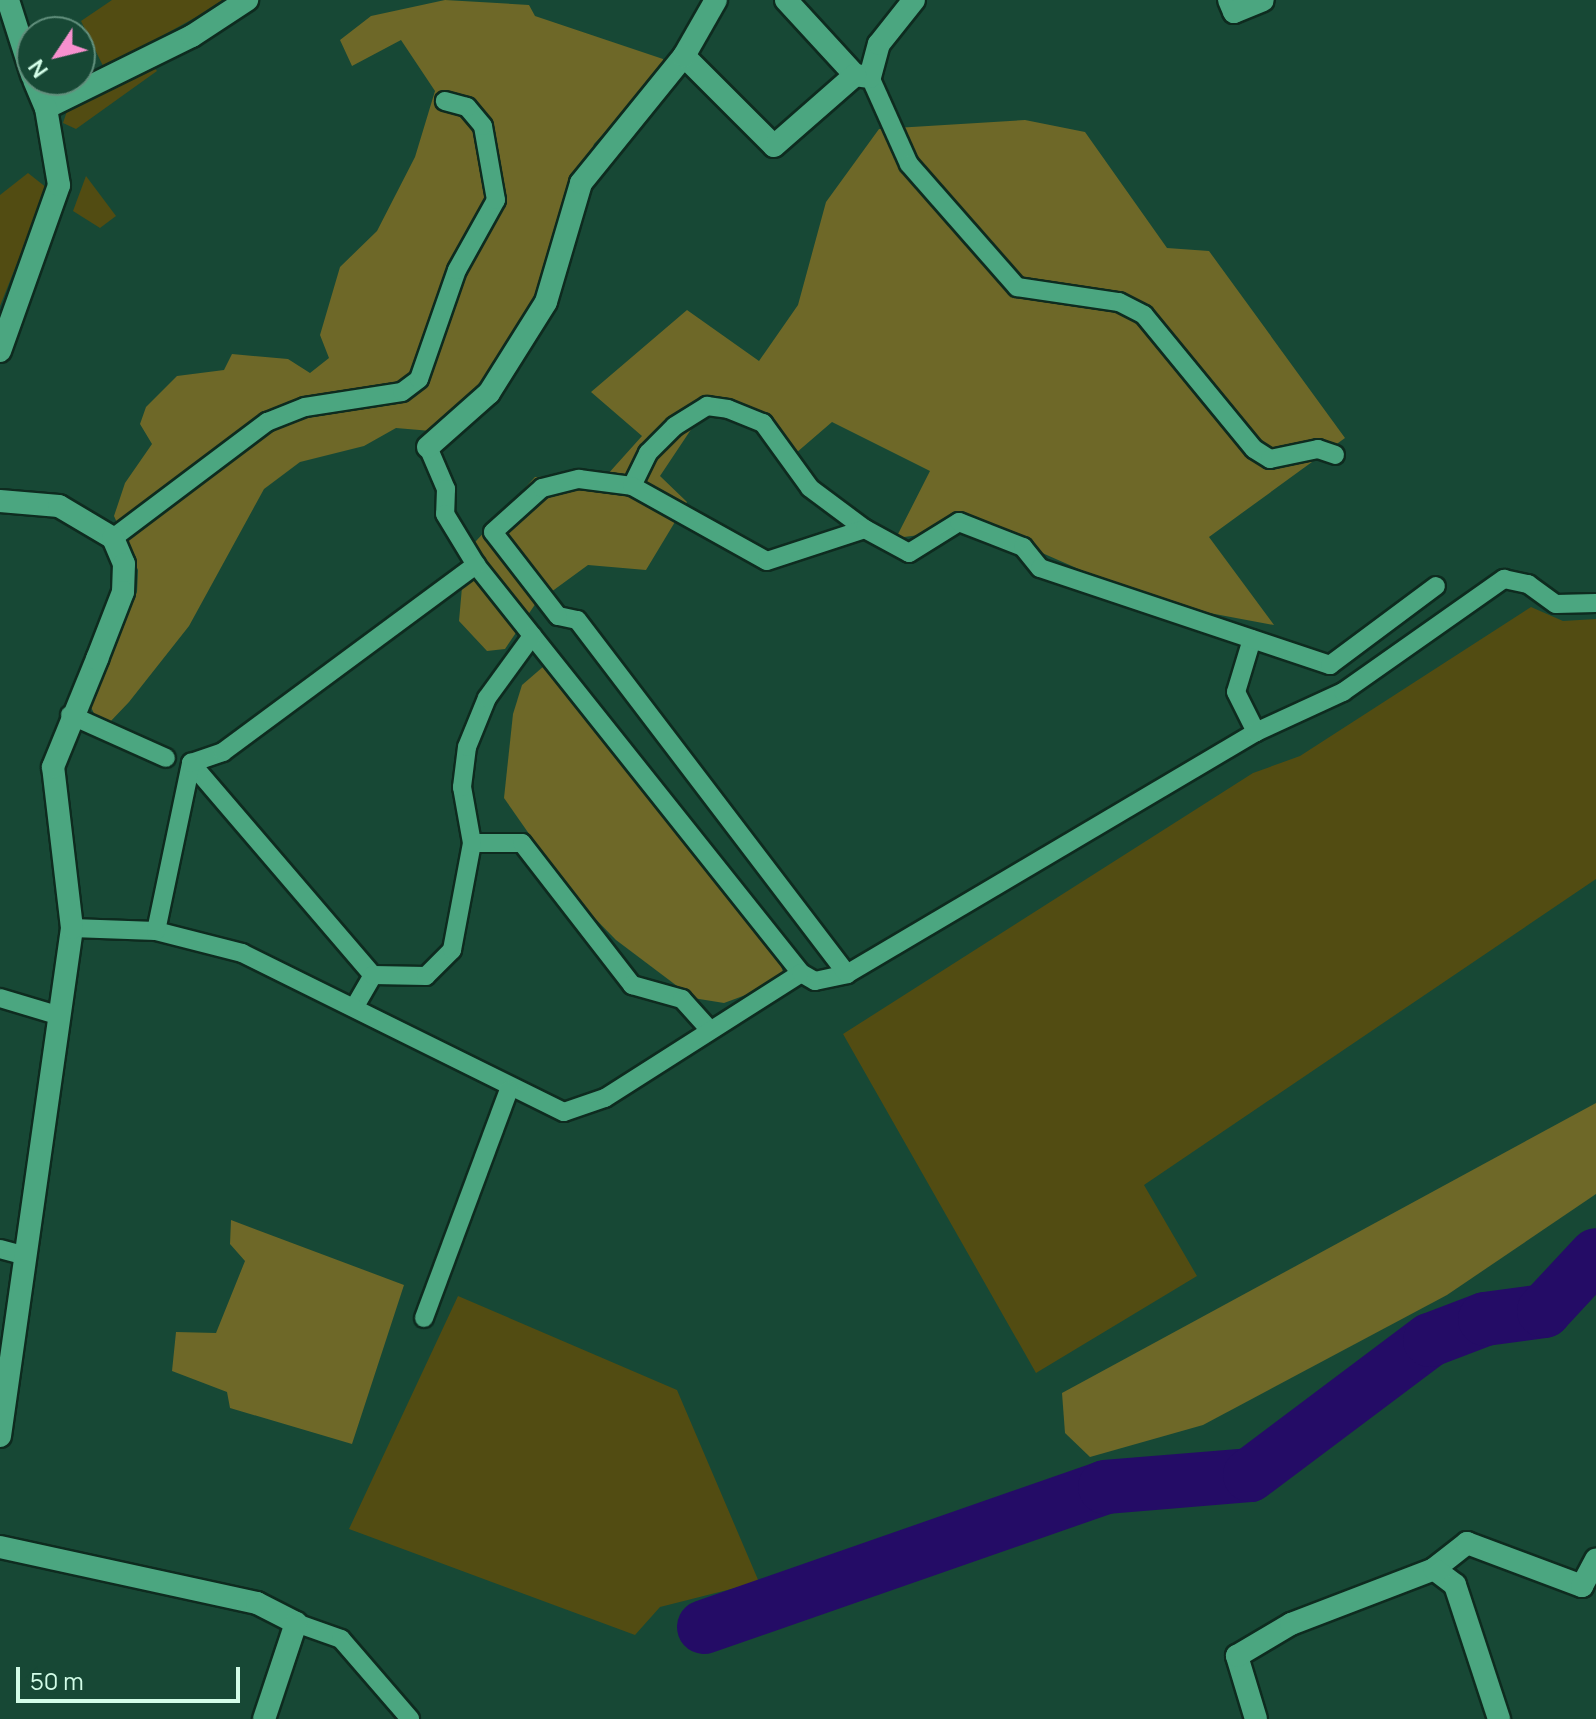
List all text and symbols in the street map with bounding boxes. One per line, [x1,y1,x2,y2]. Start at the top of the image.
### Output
north arrow [16,16,96,96]
text: N [21,54,55,84]
scale bar [20,1651,244,1701]
text: 50 m [30,1664,84,1697]

